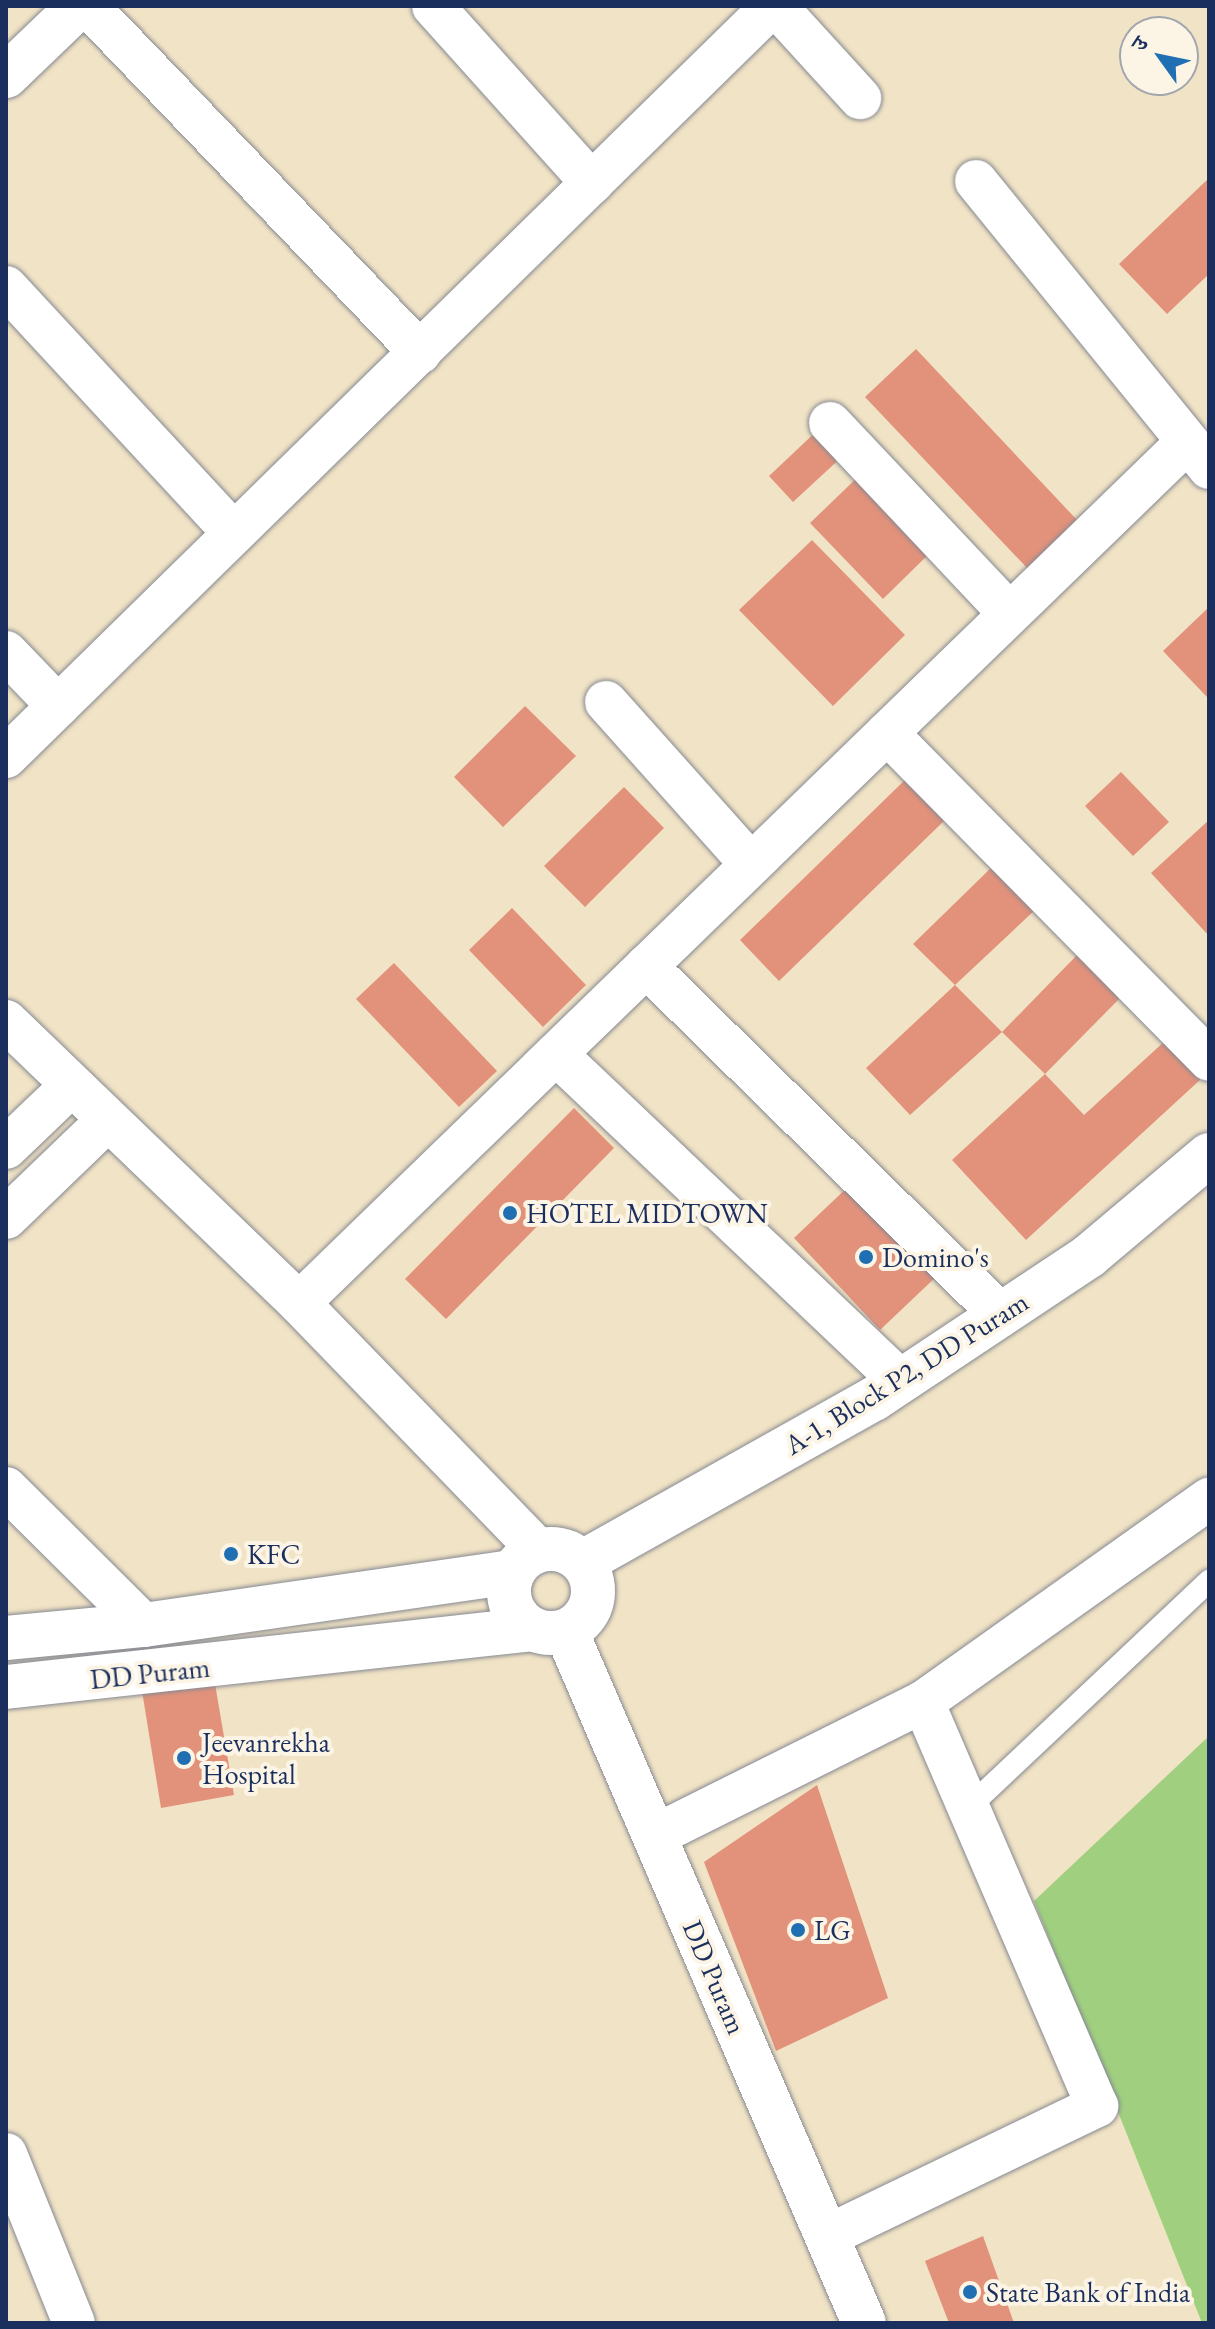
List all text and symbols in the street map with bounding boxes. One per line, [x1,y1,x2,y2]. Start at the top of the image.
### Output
north arrow [1119,16,1199,96]
text: उ [1125,31,1155,56]
place label: HOTEL MIDTOWN [526,1196,768,1230]
marker: HOTEL MIDTOWN [501,1204,519,1222]
place label: Domino's [882,1240,989,1274]
marker: Domino's [857,1248,875,1266]
street label: A-1, Block P2, DD Puram [778,1284,1034,1462]
place label: KFC [247,1537,300,1571]
marker: KFC [222,1545,240,1563]
street label: DD Puram [88,1650,212,1696]
place label: Jeevanrekha Hospital [202,1725,330,1791]
marker: Jeevanrekha Hospital [173,1747,195,1769]
place label: LG [814,1913,851,1947]
street label: DD Puram [676,1915,754,2039]
marker: LG [789,1921,807,1939]
place label: State Bank of India [986,2275,1190,2309]
marker: State Bank of India [961,2283,979,2301]

